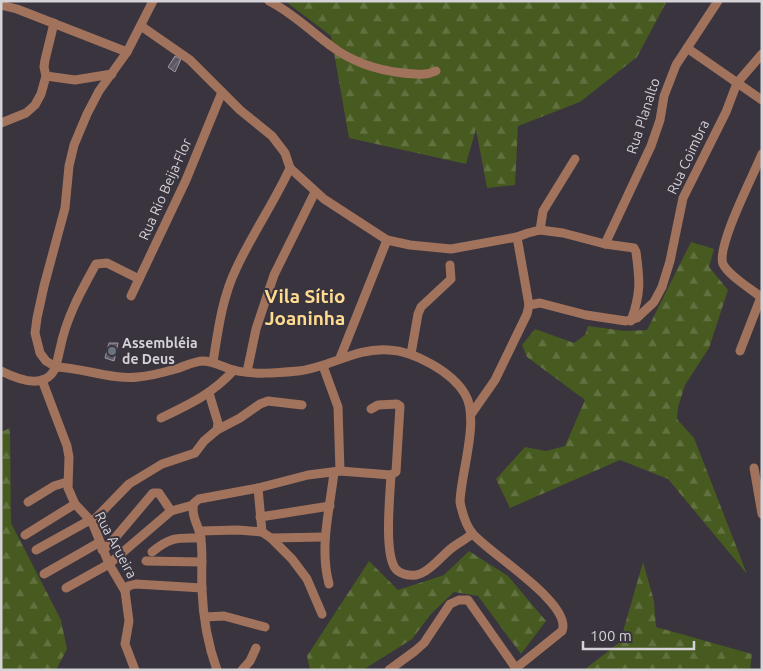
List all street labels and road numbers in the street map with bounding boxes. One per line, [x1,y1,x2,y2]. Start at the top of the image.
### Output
street label: Rua Planalto [623,76,663,156]
street label: Rua Coimbra [664,117,712,197]
street label: Rua Rio Beija-Flor [135,135,195,242]
street label: Rua Arueira [92,509,140,581]

